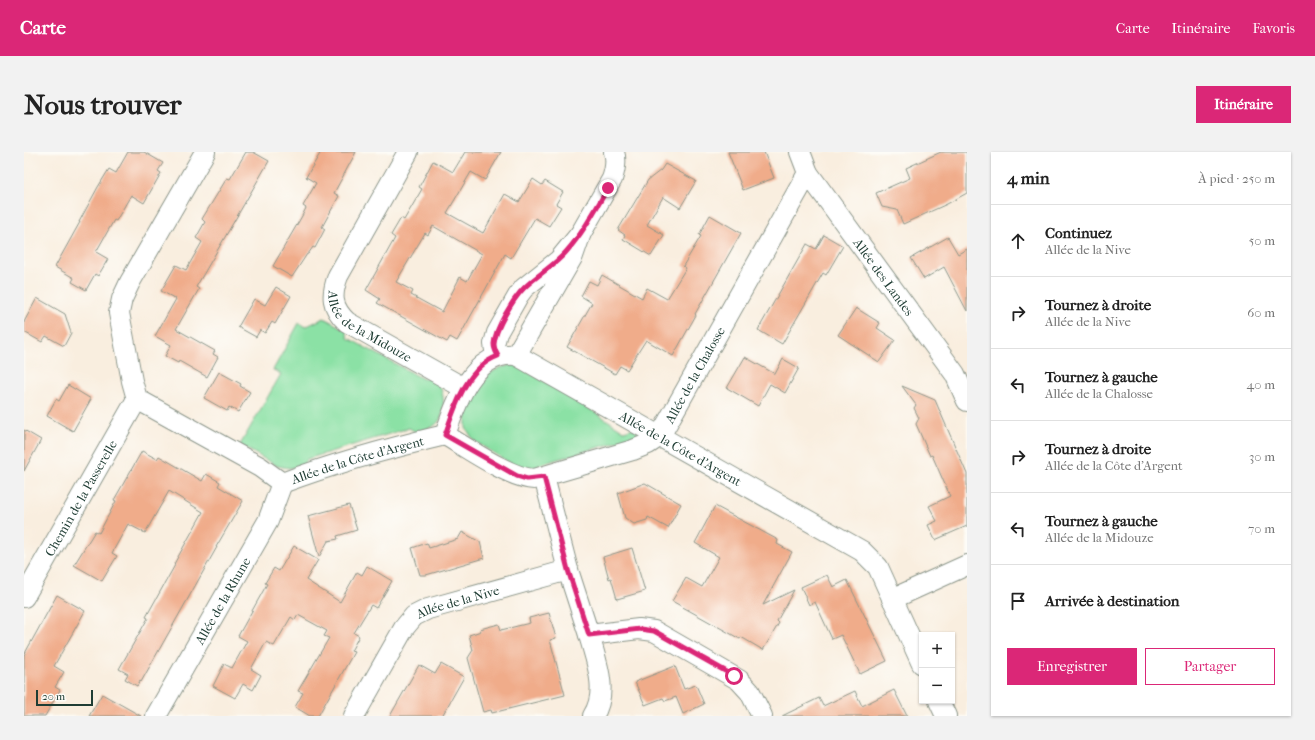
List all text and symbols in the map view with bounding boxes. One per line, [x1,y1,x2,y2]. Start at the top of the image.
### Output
text: Carte [20,17,66,39]
text: Carte [1116,20,1150,37]
text: Itinéraire [1172,20,1230,37]
text: Favoris [1252,20,1295,37]
button: Itinéraire [1196,86,1291,123]
text: Nous trouver [24,88,181,121]
text: 4 min [1007,168,1050,188]
text: À pied · 250 m [1198,171,1275,186]
route end [599,179,617,197]
text: Continuez [1045,224,1112,242]
icon: ahead [1007,230,1029,252]
text: 50 m [1249,233,1275,248]
street label: Allée des Landes [850,235,917,319]
text: Allée de la Nive [1045,242,1131,257]
street label: Allée de la Midouze [325,289,415,365]
text: Tournez à droite [1045,296,1151,314]
icon: right [1007,302,1029,324]
text: 60 m [1247,305,1275,320]
text: Allée de la Nive [1045,314,1131,329]
street label: Allée de la Chalosse [661,324,728,427]
text: Tournez à gauche [1045,368,1158,386]
icon: left [1007,374,1029,396]
text: 40 m [1247,377,1275,392]
text: Allée de la Chalosse [1045,386,1153,401]
street label: Allée de la Côte d'Argent [616,408,744,489]
street label: Allée de la Côte d'Argent [288,433,426,487]
street label: Chemin de la Passerelle [42,437,120,559]
text: Tournez à droite [1045,440,1151,458]
icon: right [1007,446,1029,468]
text: 30 m [1249,449,1275,464]
text: Allée de la Côte d'Argent [1045,458,1183,473]
text: Tournez à gauche [1045,512,1158,530]
icon: left [1007,518,1029,540]
text: 70 m [1248,521,1275,536]
text: Allée de la Midouze [1045,530,1154,545]
street label: Allée de la Rhune [191,554,254,648]
street label: Allée de la Nive [413,582,502,622]
icon: arrive [1007,590,1029,612]
text: Arrivée à destination [1045,592,1180,610]
map controls [919,632,955,704]
button: + [919,632,955,668]
button: Enregistrer [1007,648,1137,685]
button: Partager [1145,648,1275,685]
route start [725,667,743,685]
button: − [919,668,955,704]
scale bar [36,688,93,707]
text: 20 m [42,690,65,703]

